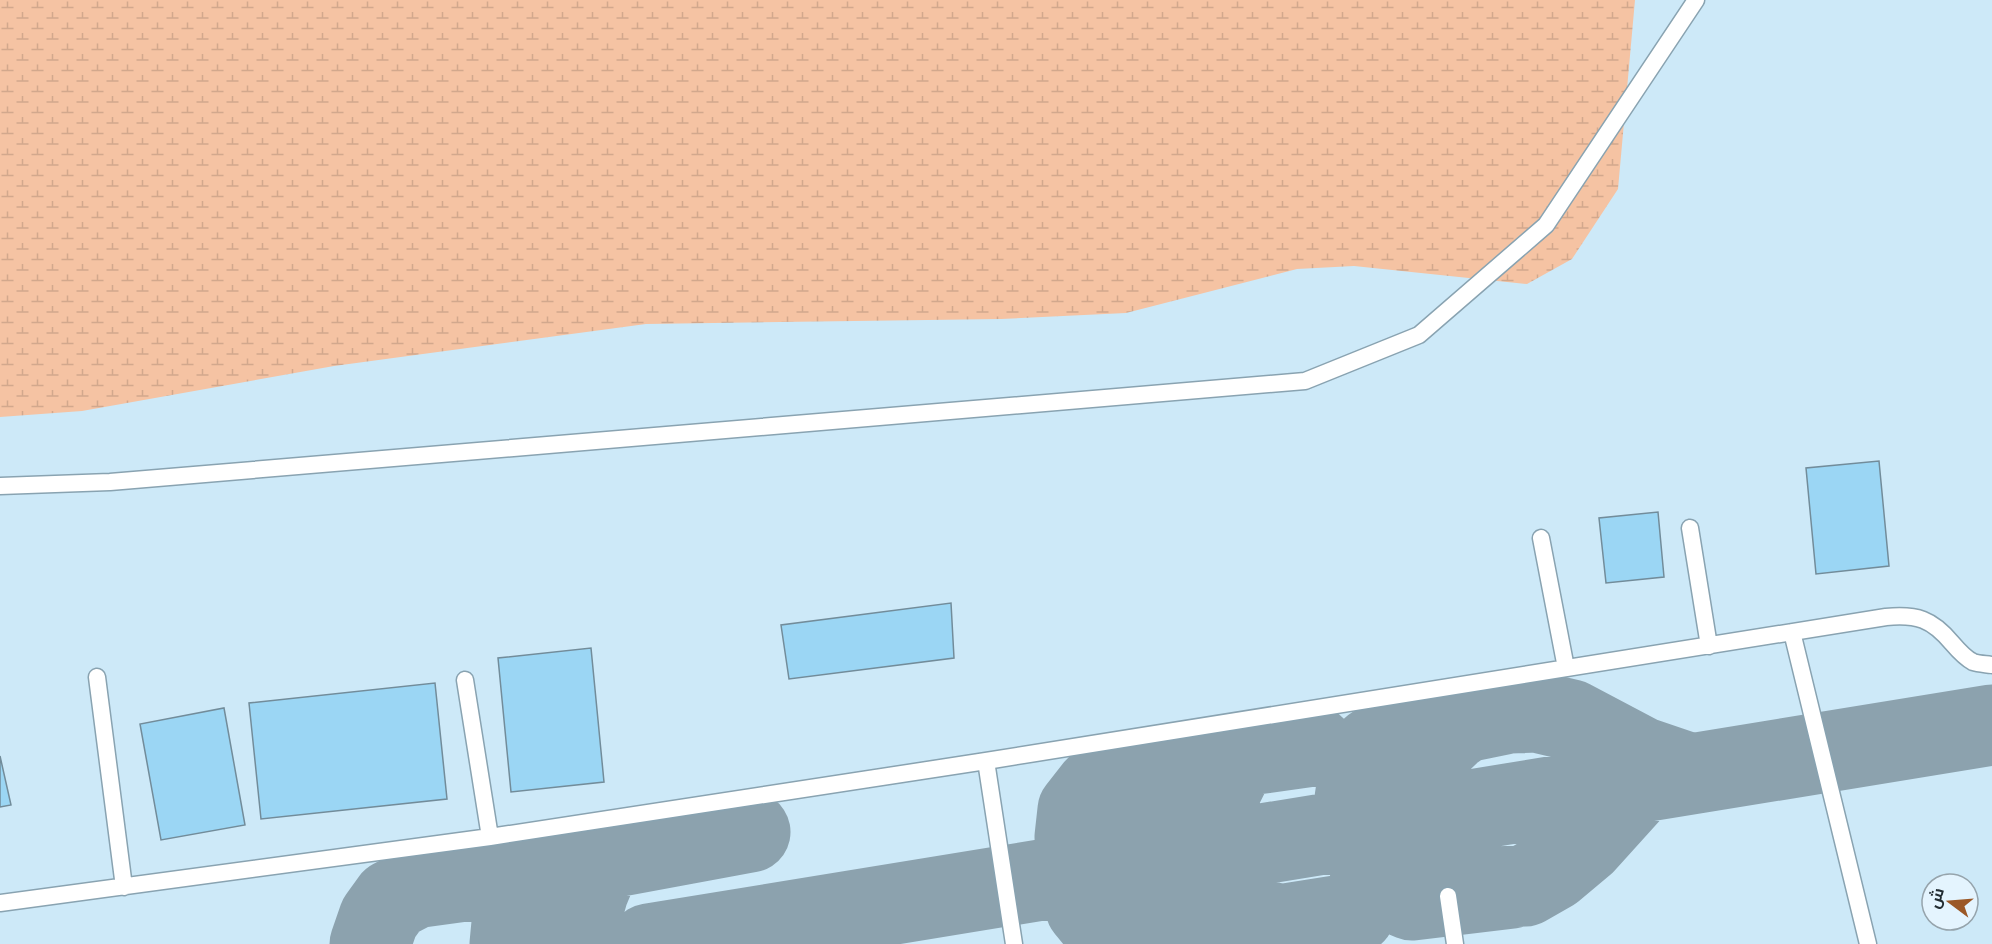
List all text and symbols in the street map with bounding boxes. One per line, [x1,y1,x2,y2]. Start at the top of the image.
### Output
north arrow [1920,872,1980,932]
text: ش [1923,885,1948,910]

